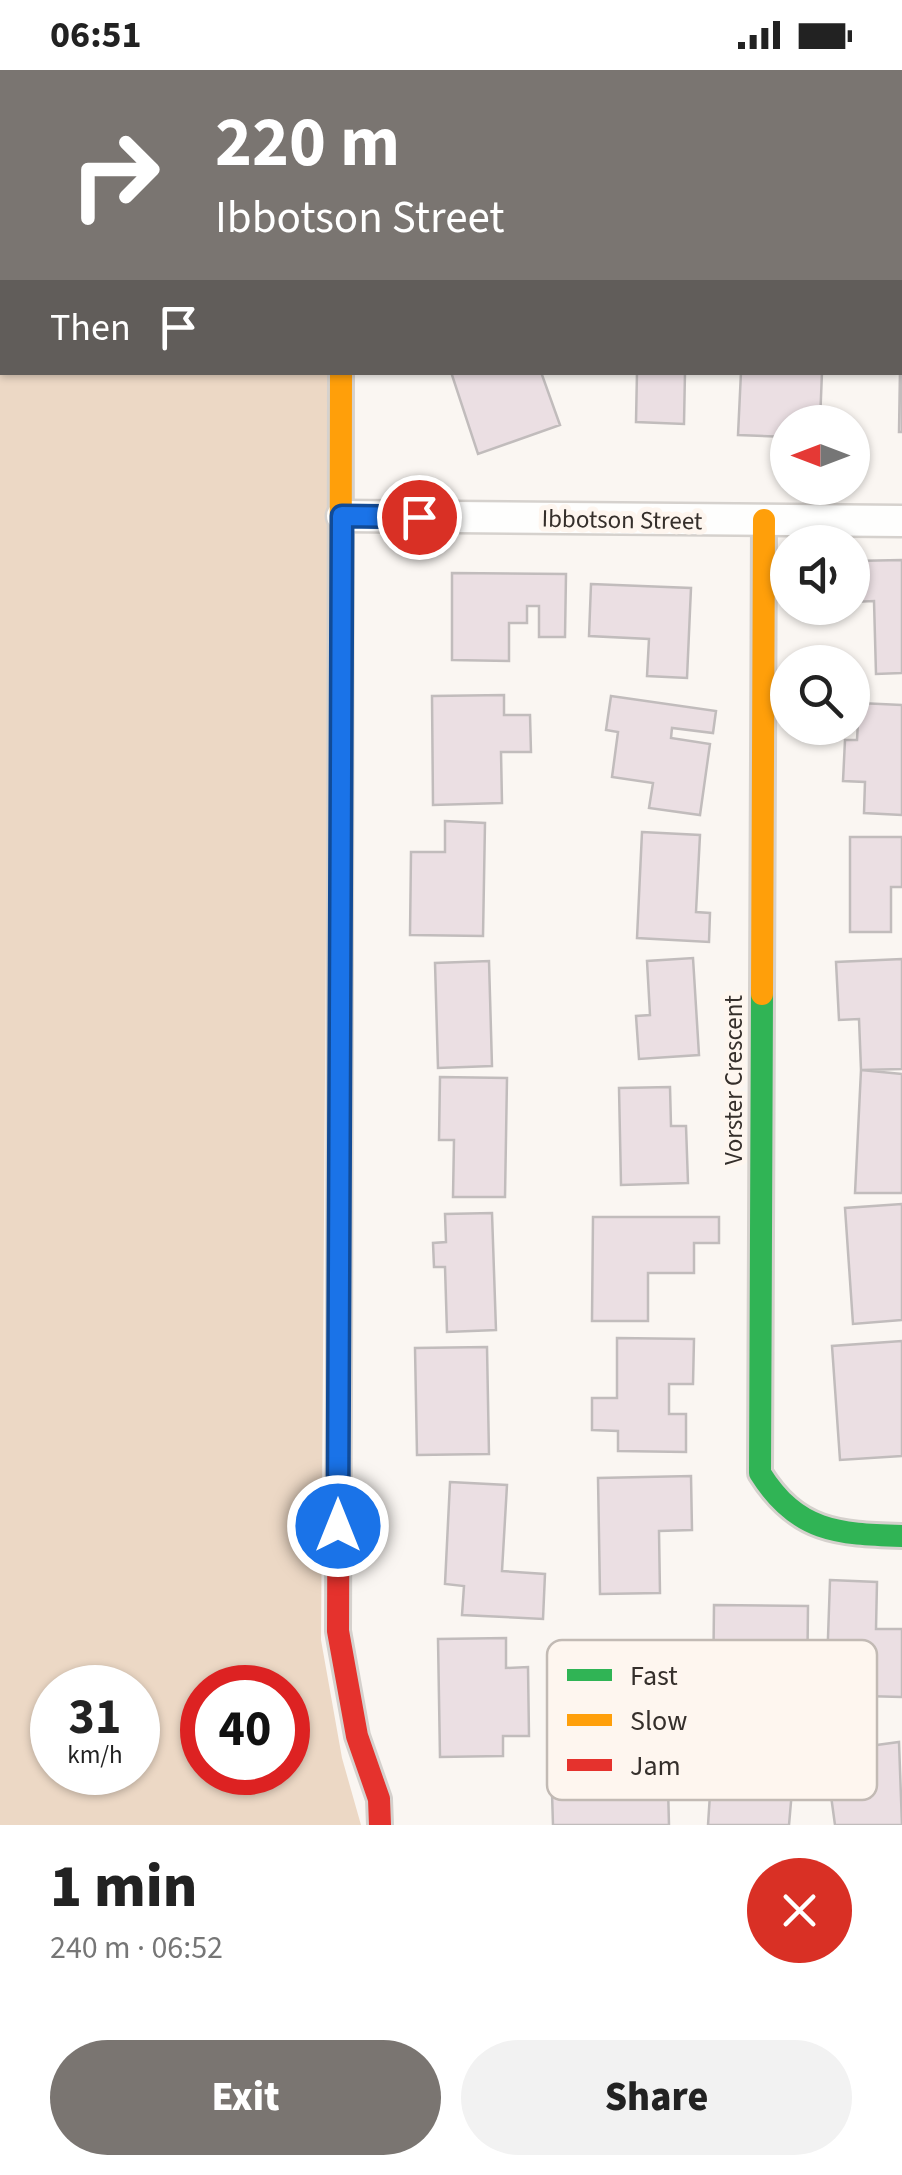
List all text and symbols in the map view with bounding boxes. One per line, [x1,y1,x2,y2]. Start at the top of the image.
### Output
text: 06:51 [50,8,142,62]
text: 220 m [215,93,400,193]
icon: right [50,110,180,240]
text: Ibbotson Street [215,186,505,250]
icon: arrive [151,300,206,355]
text: Then [50,301,131,355]
north arrow [770,405,870,505]
map controls [770,405,870,745]
pin [377,475,462,560]
icon: arrive [392,490,447,545]
street label: Ibbotson Street [541,501,703,539]
button: sound [770,525,870,625]
button: search [770,645,870,745]
street label: Vorster Crescent [716,995,752,1165]
position arrow [286,1474,390,1578]
legend [547,1640,877,1800]
text: Fast [630,1656,678,1696]
speed limit sign: 40 [180,1665,310,1795]
text: 31 [69,1682,121,1753]
text: Slow [630,1701,687,1741]
text: km/h [67,1737,123,1773]
text: Jam [630,1746,681,1786]
text: 1 min [50,1845,197,1930]
button: close [747,1858,852,1963]
text: 240 m · 06:52 [50,1925,223,1971]
button: Exit [50,2040,441,2155]
button: Share [461,2040,852,2155]

